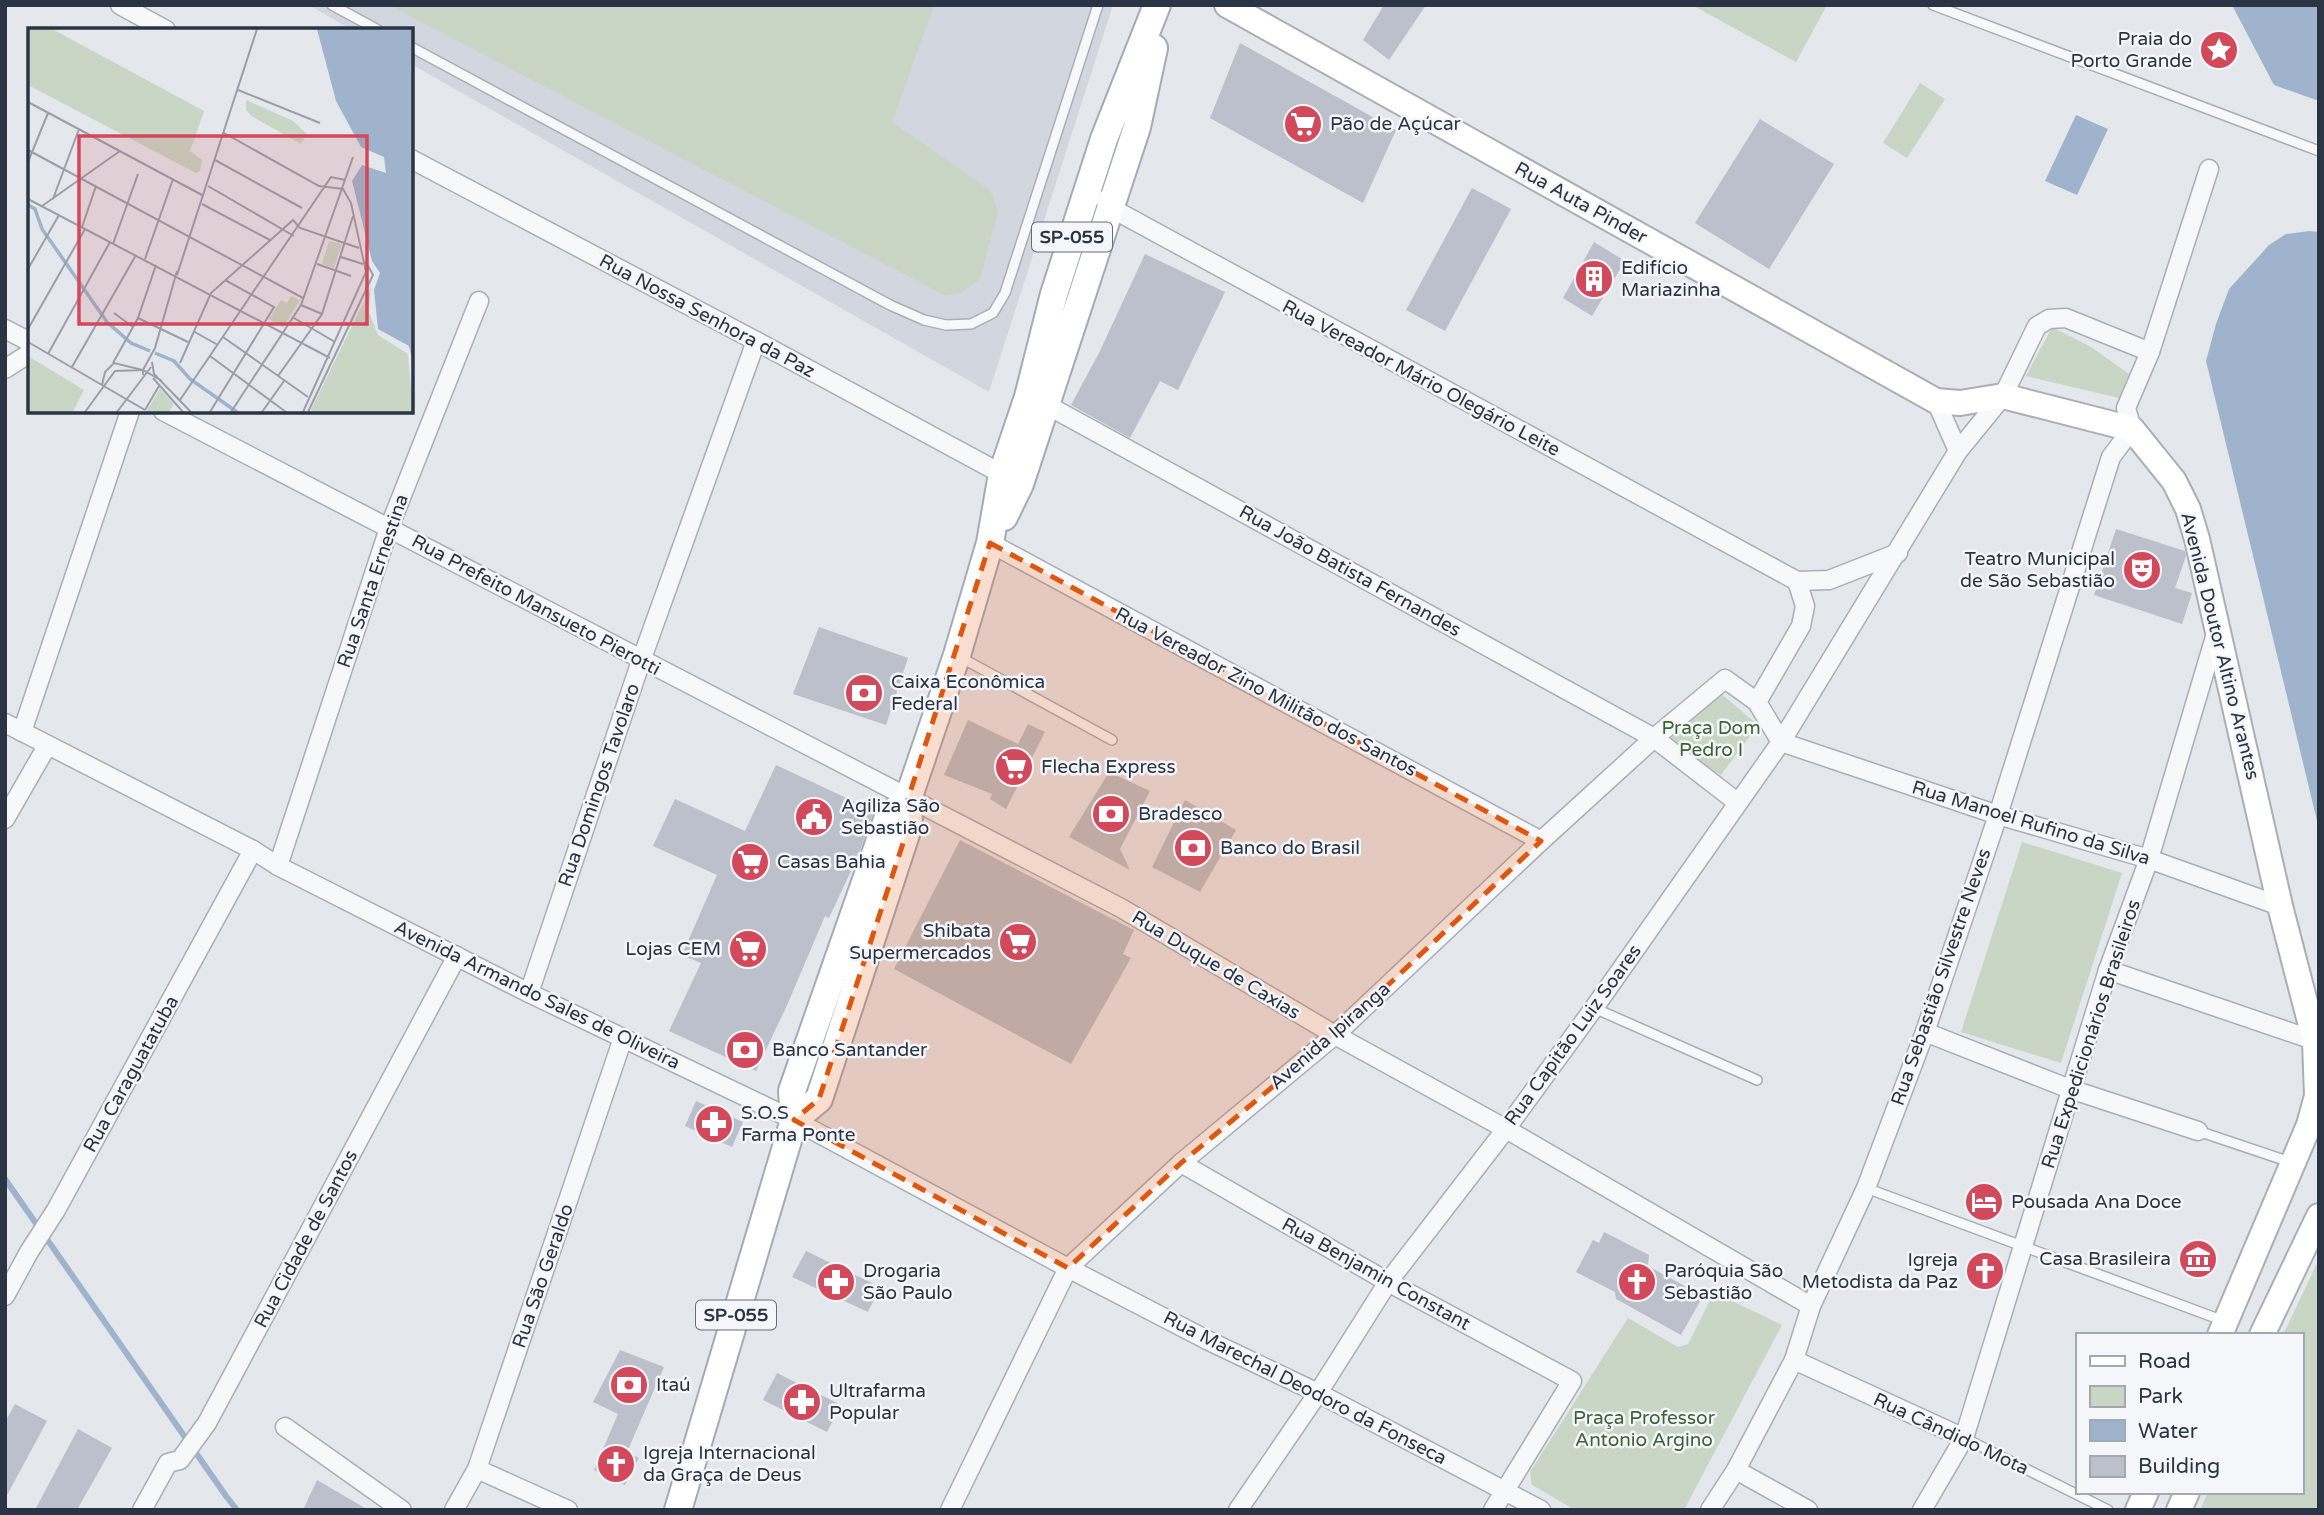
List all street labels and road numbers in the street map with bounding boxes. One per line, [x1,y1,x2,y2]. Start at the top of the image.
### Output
street label: Rua Auta Pinder [1511,157,1652,249]
road number: SP-055 [1032,222,1112,251]
street label: Rua Nossa Senhora da Paz [595,250,819,382]
street label: Rua Vereador Mário Olegário Leite [1278,295,1564,461]
street label: Rua Santa Ernestina [333,491,413,671]
street label: Rua João Batista Fernandes [1235,501,1465,641]
street label: Avenida Doutor Altino Arantes [2176,510,2264,782]
street label: Rua Prefeito Mansueto Pierotti [408,530,664,680]
street label: Rua Vereador Zino Militão dos Santos [1111,603,1421,781]
street label: Rua Domingos Tavolaro [554,680,644,890]
street label: Rua Manoel Rufino da Silva [1909,776,2153,870]
street label: Rua Sebastião Silvestre Neves [1887,846,1995,1108]
street label: Rua Expedicionários Brasileiros [2037,897,2145,1171]
street label: Rua Duque de Caxias [1128,906,1304,1024]
street label: Avenida Armando Sales de Oliveira [390,916,684,1074]
street label: Rua Capitão Luiz Soares [1500,940,1646,1130]
street label: Avenida Ipiranga [1265,978,1395,1094]
street label: Rua Caraguatatuba [79,992,183,1156]
street label: Rua Cidade de Santos [250,1146,362,1332]
street label: Rua São Geraldo [508,1201,578,1351]
street label: Rua Benjamin Constant [1278,1213,1474,1335]
road number: SP-055 [696,1300,776,1330]
street label: Rua Marechal Deodoro da Fonseca [1160,1307,1450,1469]
street label: Rua Cândido Mota [1870,1388,2032,1480]

